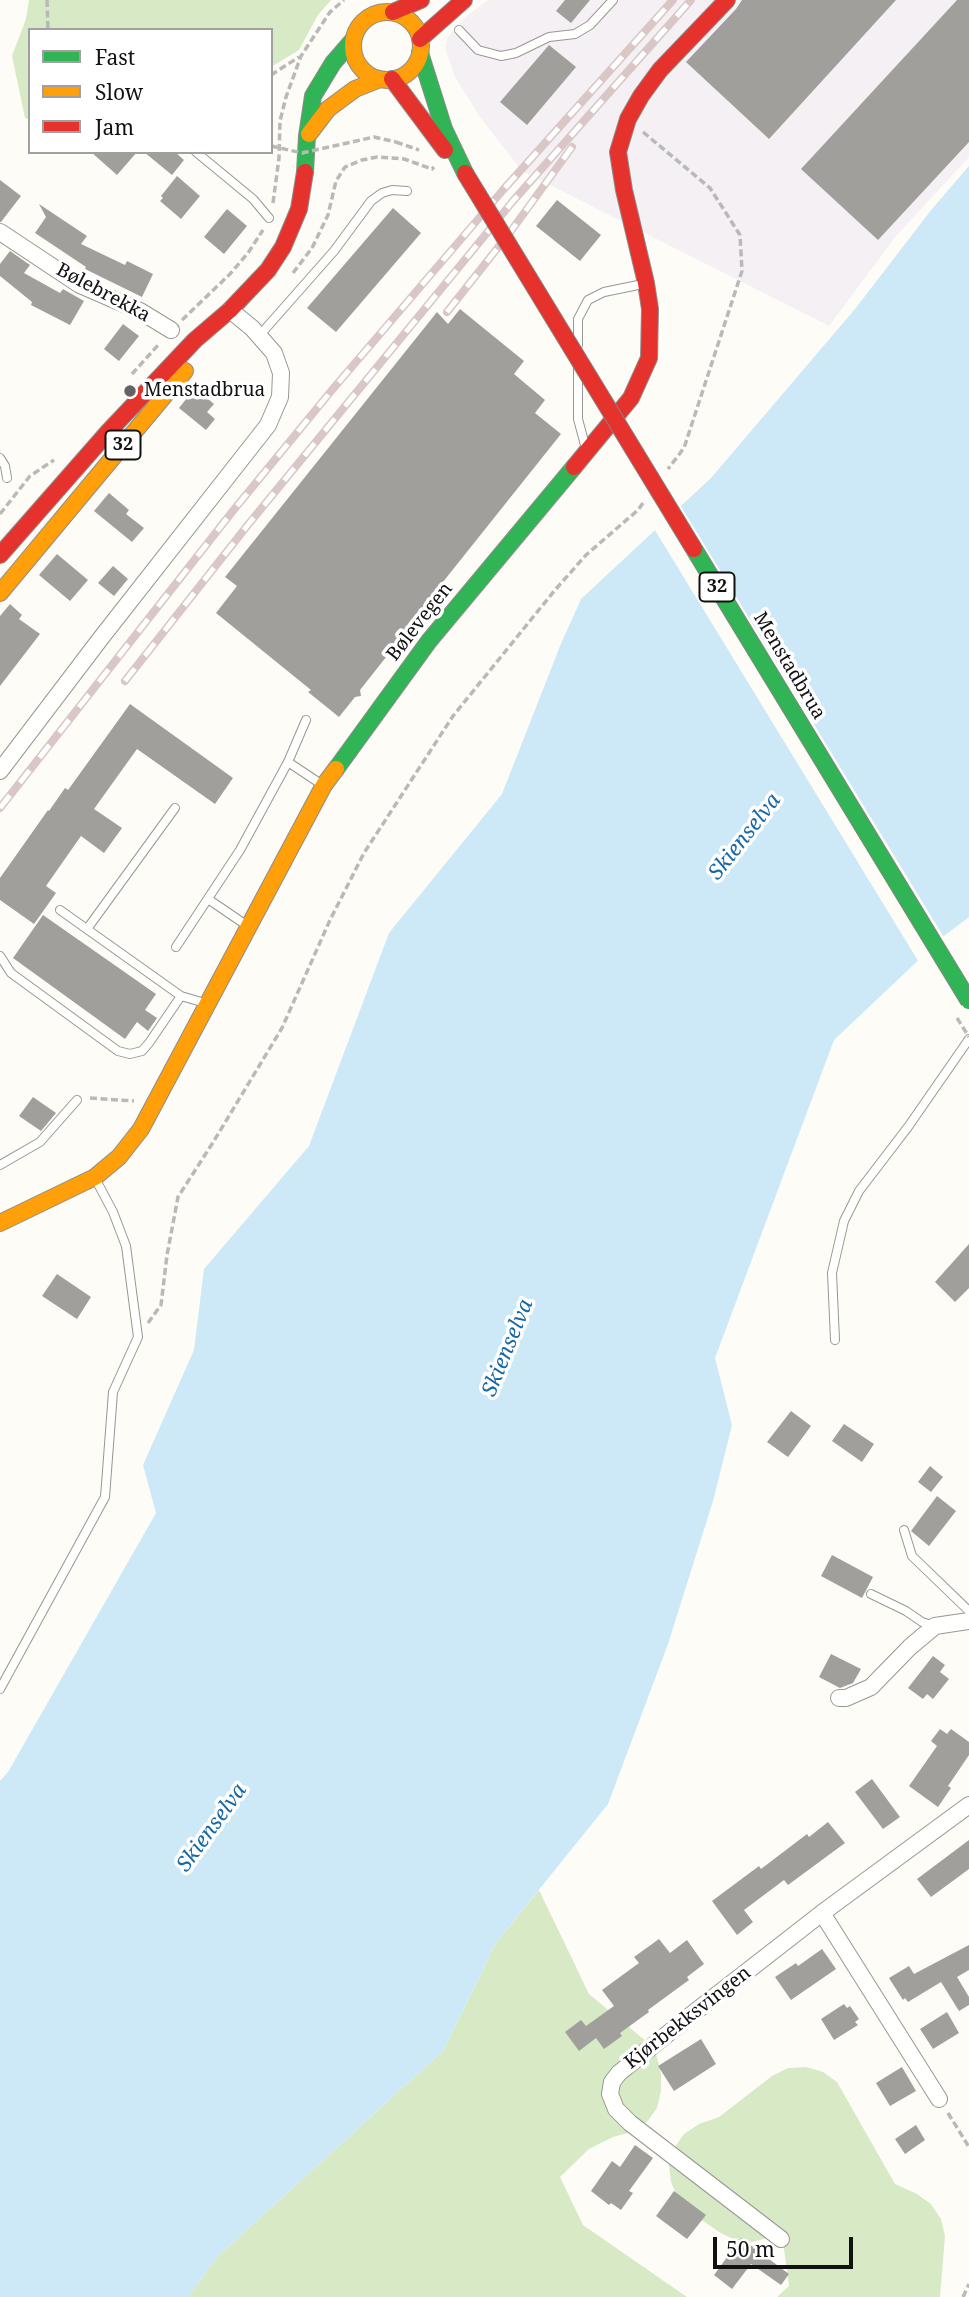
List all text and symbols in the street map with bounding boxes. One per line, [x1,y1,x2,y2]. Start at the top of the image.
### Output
legend [28,28,273,154]
text: Fast [95,43,135,71]
text: Slow [95,78,143,106]
text: Jam [95,113,134,141]
street label: Bølebrekka [52,259,154,327]
place label: Menstadbrua [144,380,265,402]
marker: Menstadbrua [122,383,138,399]
road number: 32 [106,430,140,460]
road number: 32 [700,572,734,602]
street label: Bølevegen [382,578,458,666]
street label: Menstadbrua [748,608,830,724]
water label: Skienselva [703,789,787,885]
water label: Skienselva [477,1296,539,1400]
water label: Skienselva [172,1779,252,1877]
street label: Kjørbekksvingen [620,1962,756,2074]
scale bar [717,2224,857,2268]
text: 50 m [726,2235,775,2263]

